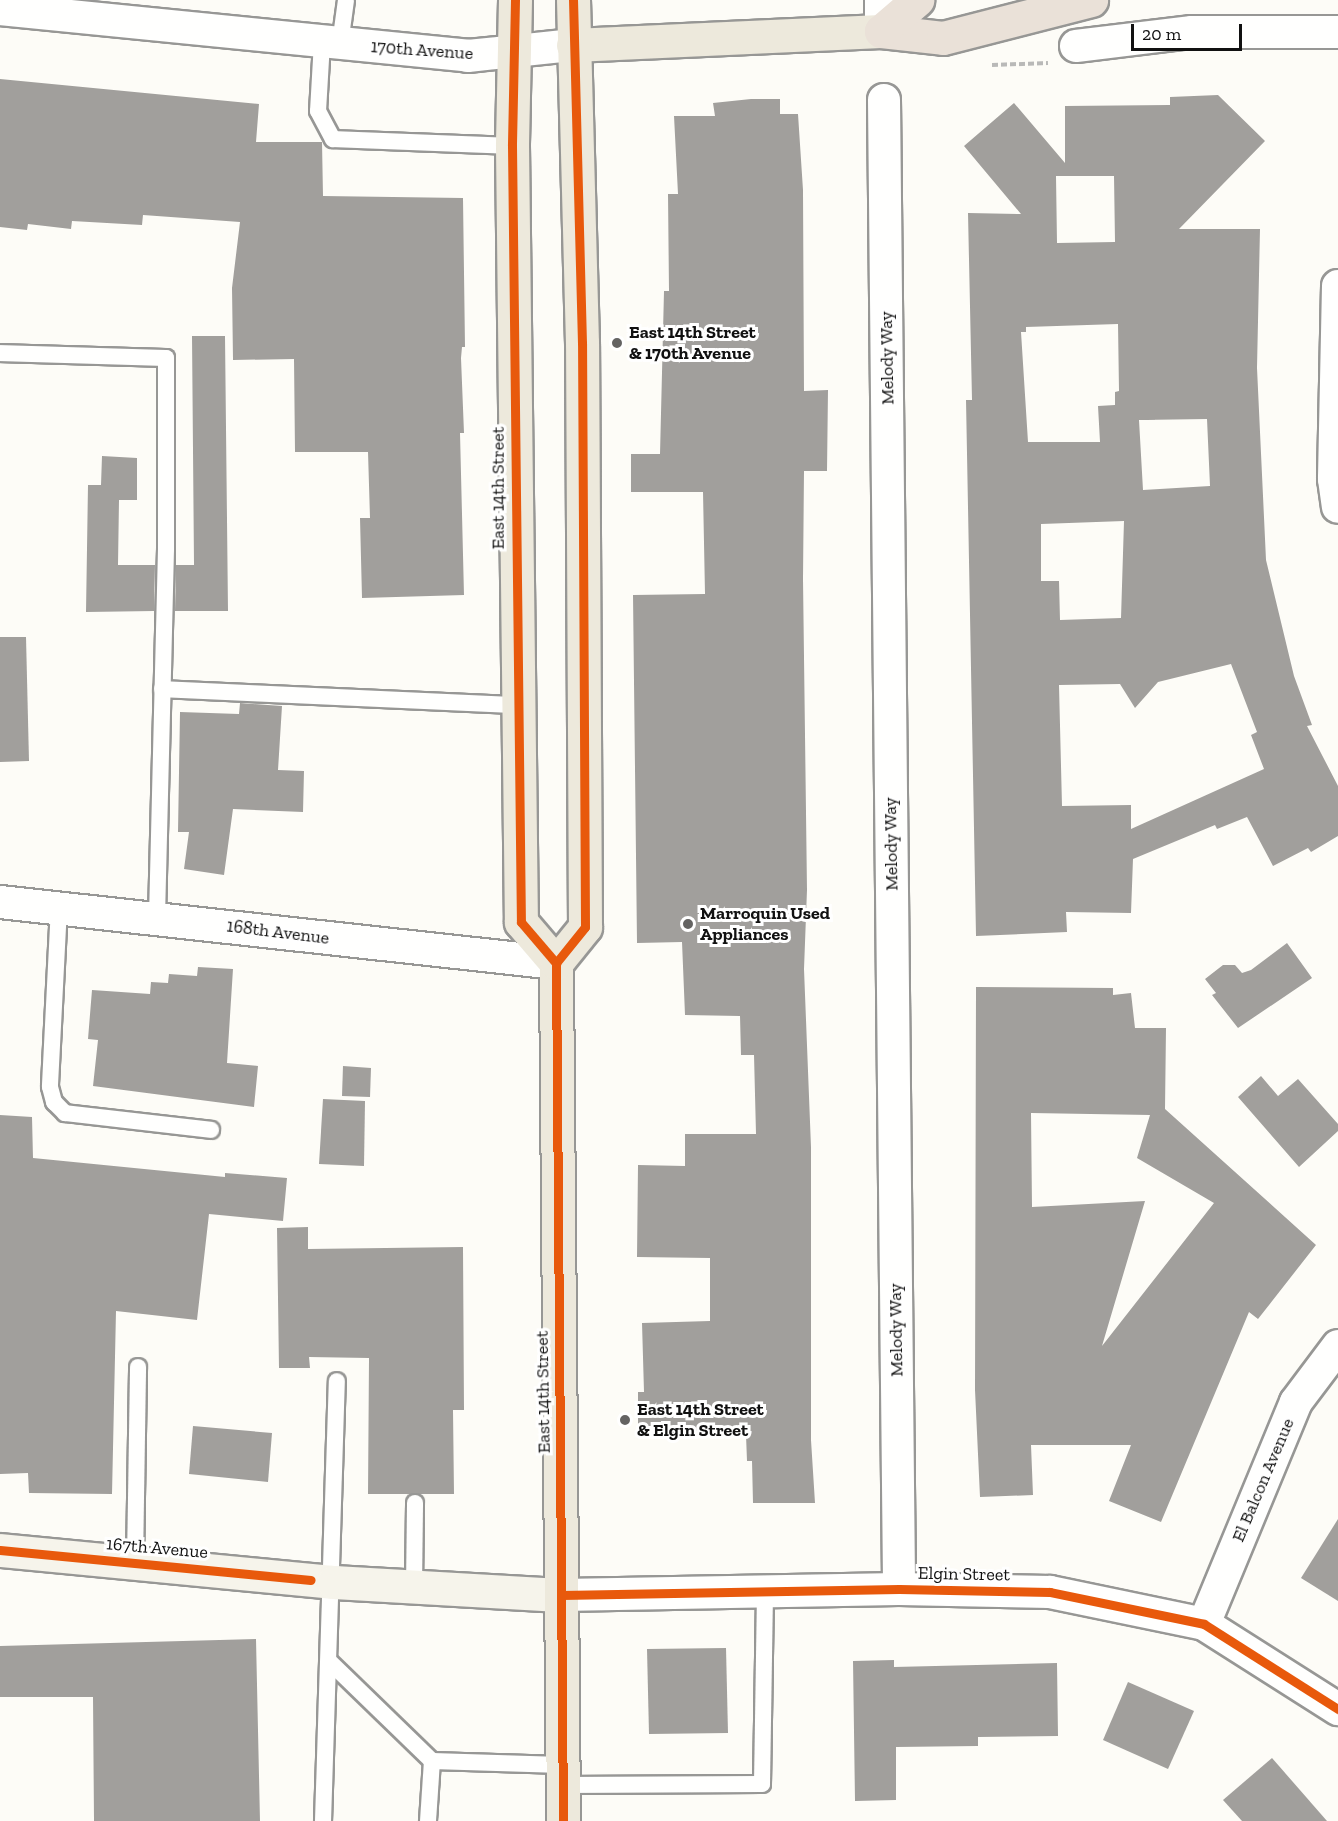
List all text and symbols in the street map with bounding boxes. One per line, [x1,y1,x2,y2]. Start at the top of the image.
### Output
scale bar [1134,12,1245,50]
text: 20 m [1142,23,1181,45]
street label: 170th Avenue [370,36,474,64]
street label: Melody Way [875,311,899,405]
place label: East 14th Street & 170th Avenue [629,322,756,364]
marker: East 14th Street & 170th Avenue [610,336,624,350]
street label: East 14th Street [487,427,509,549]
street label: Melody Way [879,797,903,891]
place label: Marroquin Used Appliances [700,903,830,946]
street label: 168th Avenue [225,915,331,949]
marker: Marroquin Used Appliances [681,917,695,931]
street label: Melody Way [884,1283,908,1377]
street label: East 14th Street [531,1330,555,1454]
place label: East 14th Street & Elgin Street [637,1399,764,1442]
marker: East 14th Street & Elgin Street [618,1413,632,1427]
street label: El Balcon Avenue [1227,1415,1299,1545]
street label: 167th Avenue [105,1533,209,1563]
street label: Elgin Street [918,1562,1010,1586]

